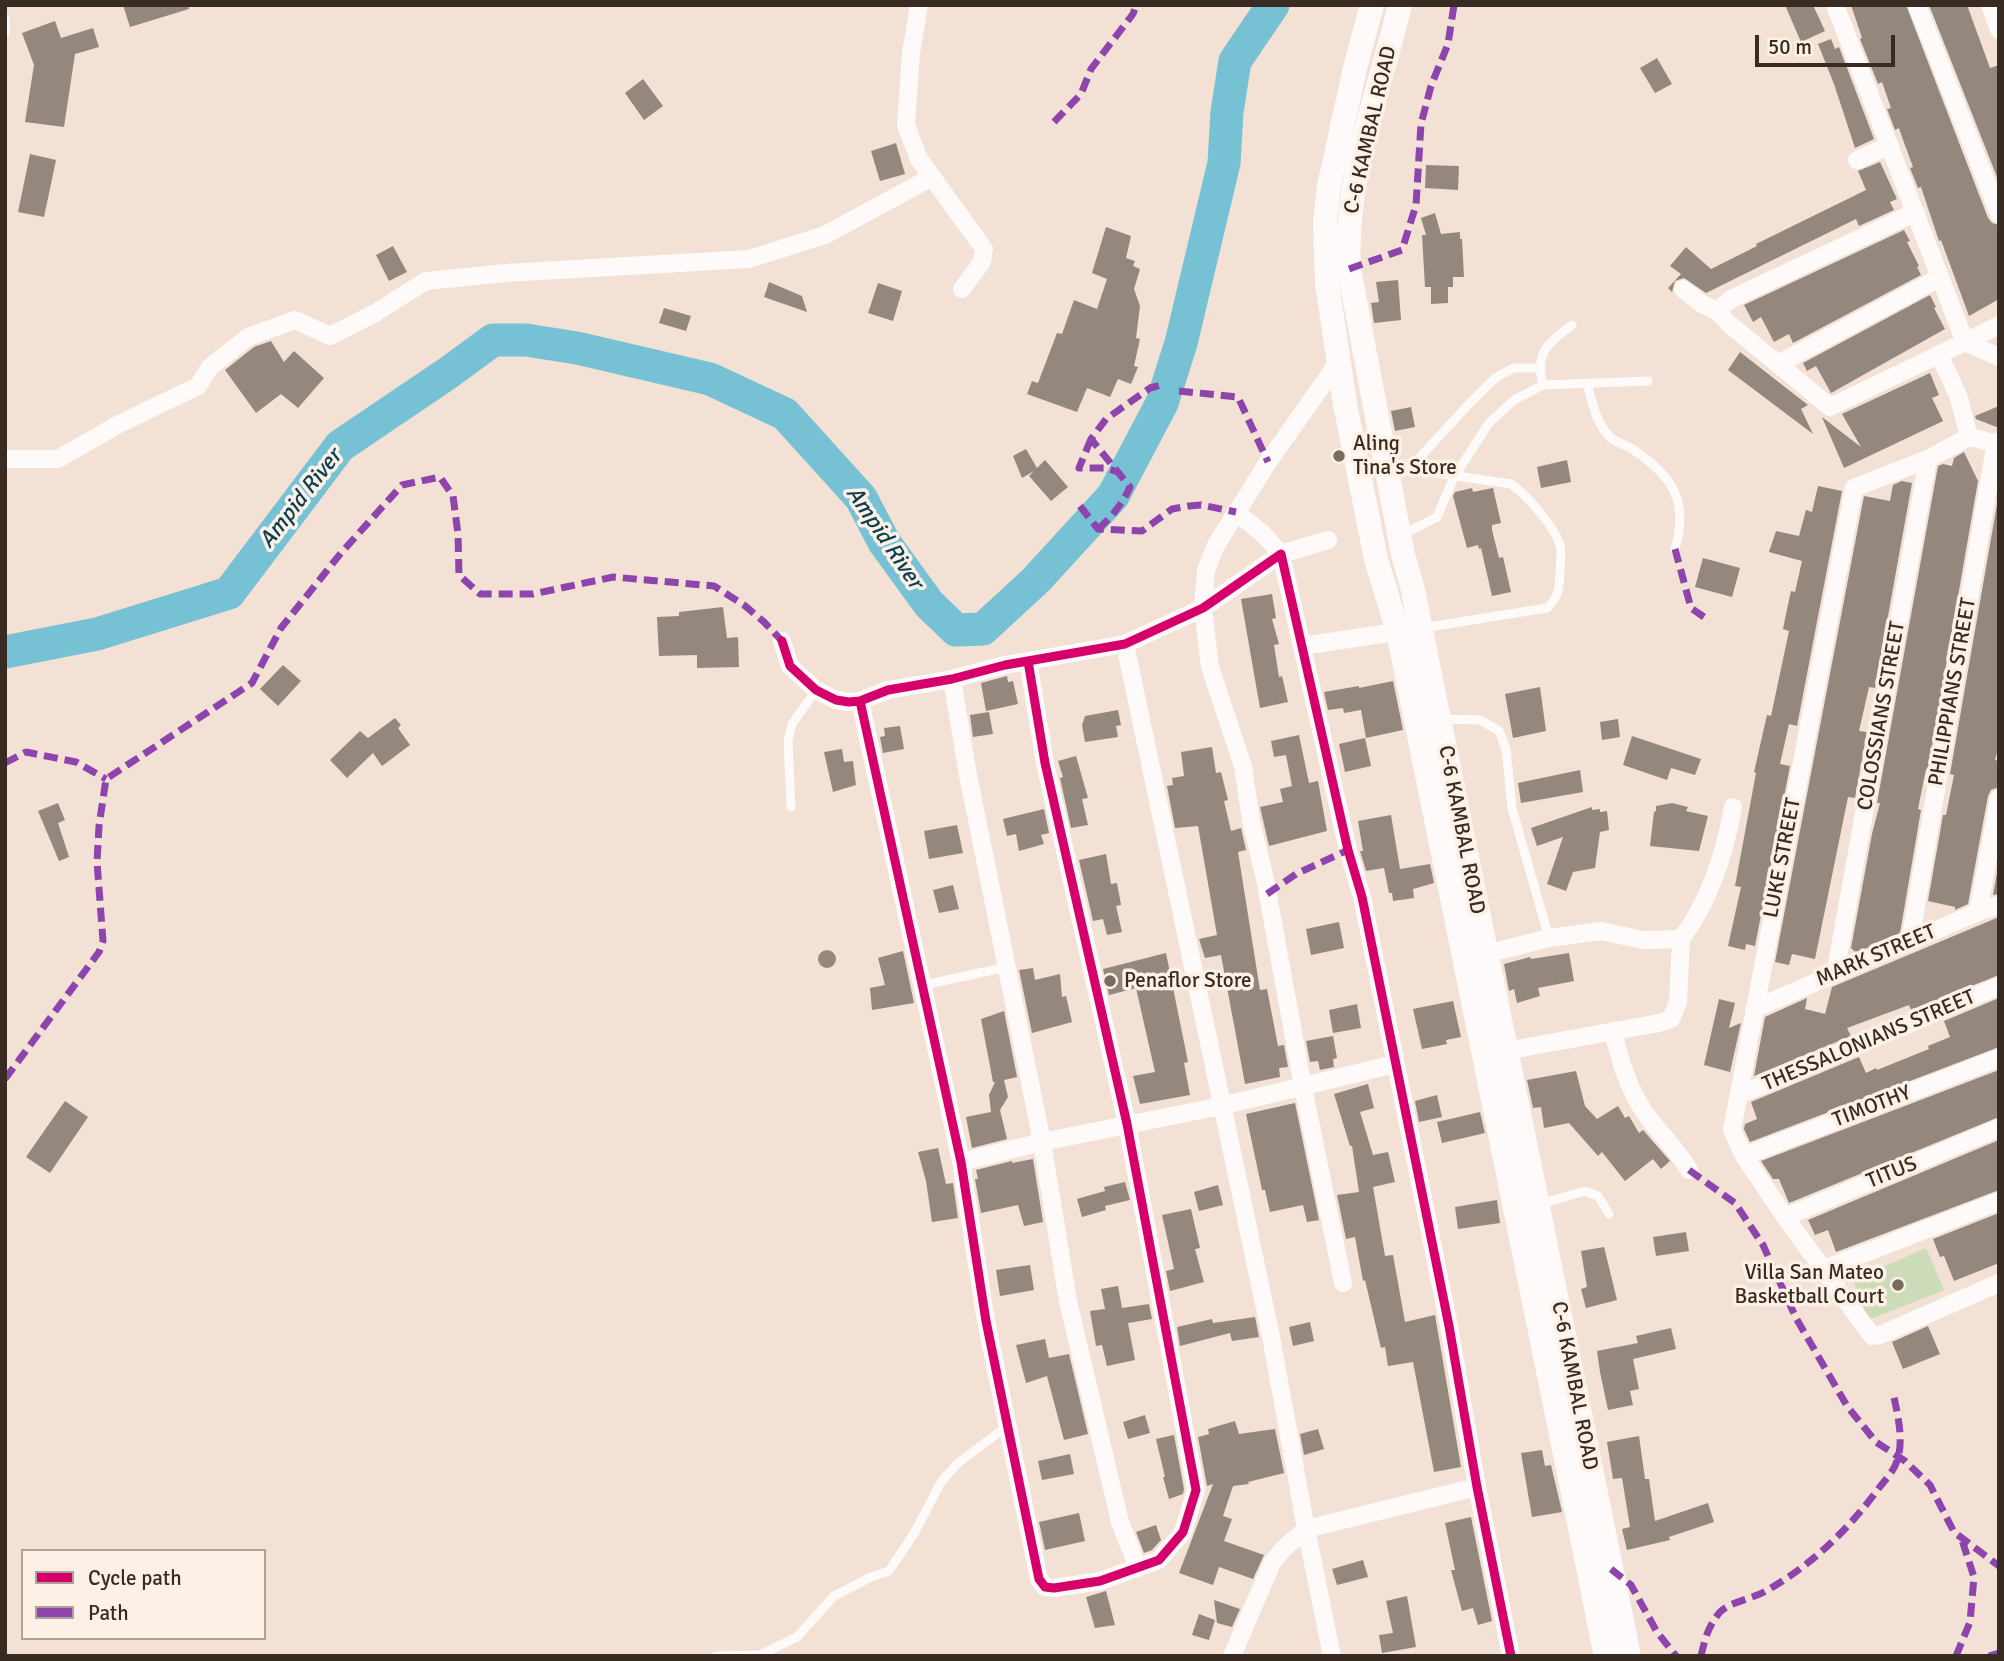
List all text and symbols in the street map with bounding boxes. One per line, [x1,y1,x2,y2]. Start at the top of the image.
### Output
scale bar [1759,21,1899,65]
text: 50 m [1768,34,1812,60]
street label: C-6 KAMBAL ROAD [1339,44,1403,216]
place label: Aling Tina's Store [1353,431,1457,481]
water label: Ampid River [254,444,348,554]
marker: Aling Tina's Store [1331,448,1347,464]
water label: Ampid River [840,481,928,595]
street label: PHILIPPIANS STREET [1924,596,1982,788]
street label: COLOSSIANS STREET [1853,619,1911,813]
street label: C-6 KAMBAL ROAD [1432,743,1490,917]
street label: LUKE STREET [1759,796,1807,920]
street label: MARK STREET [1812,919,1940,993]
place label: Penaflor Store [1124,968,1252,994]
marker: Penaflor Store [1102,973,1118,989]
street label: THESSALONIANS STREET [1759,985,1979,1097]
street label: TIMOTHY [1829,1081,1915,1133]
street label: TITUS [1863,1151,1921,1195]
place label: Villa San Mateo Basketball Court [1735,1260,1884,1310]
marker: Villa San Mateo Basketball Court [1890,1277,1906,1293]
street label: C-6 KAMBAL ROAD [1545,1299,1603,1473]
legend [21,1549,266,1640]
text: Cycle path [88,1565,182,1591]
text: Path [88,1600,129,1626]

